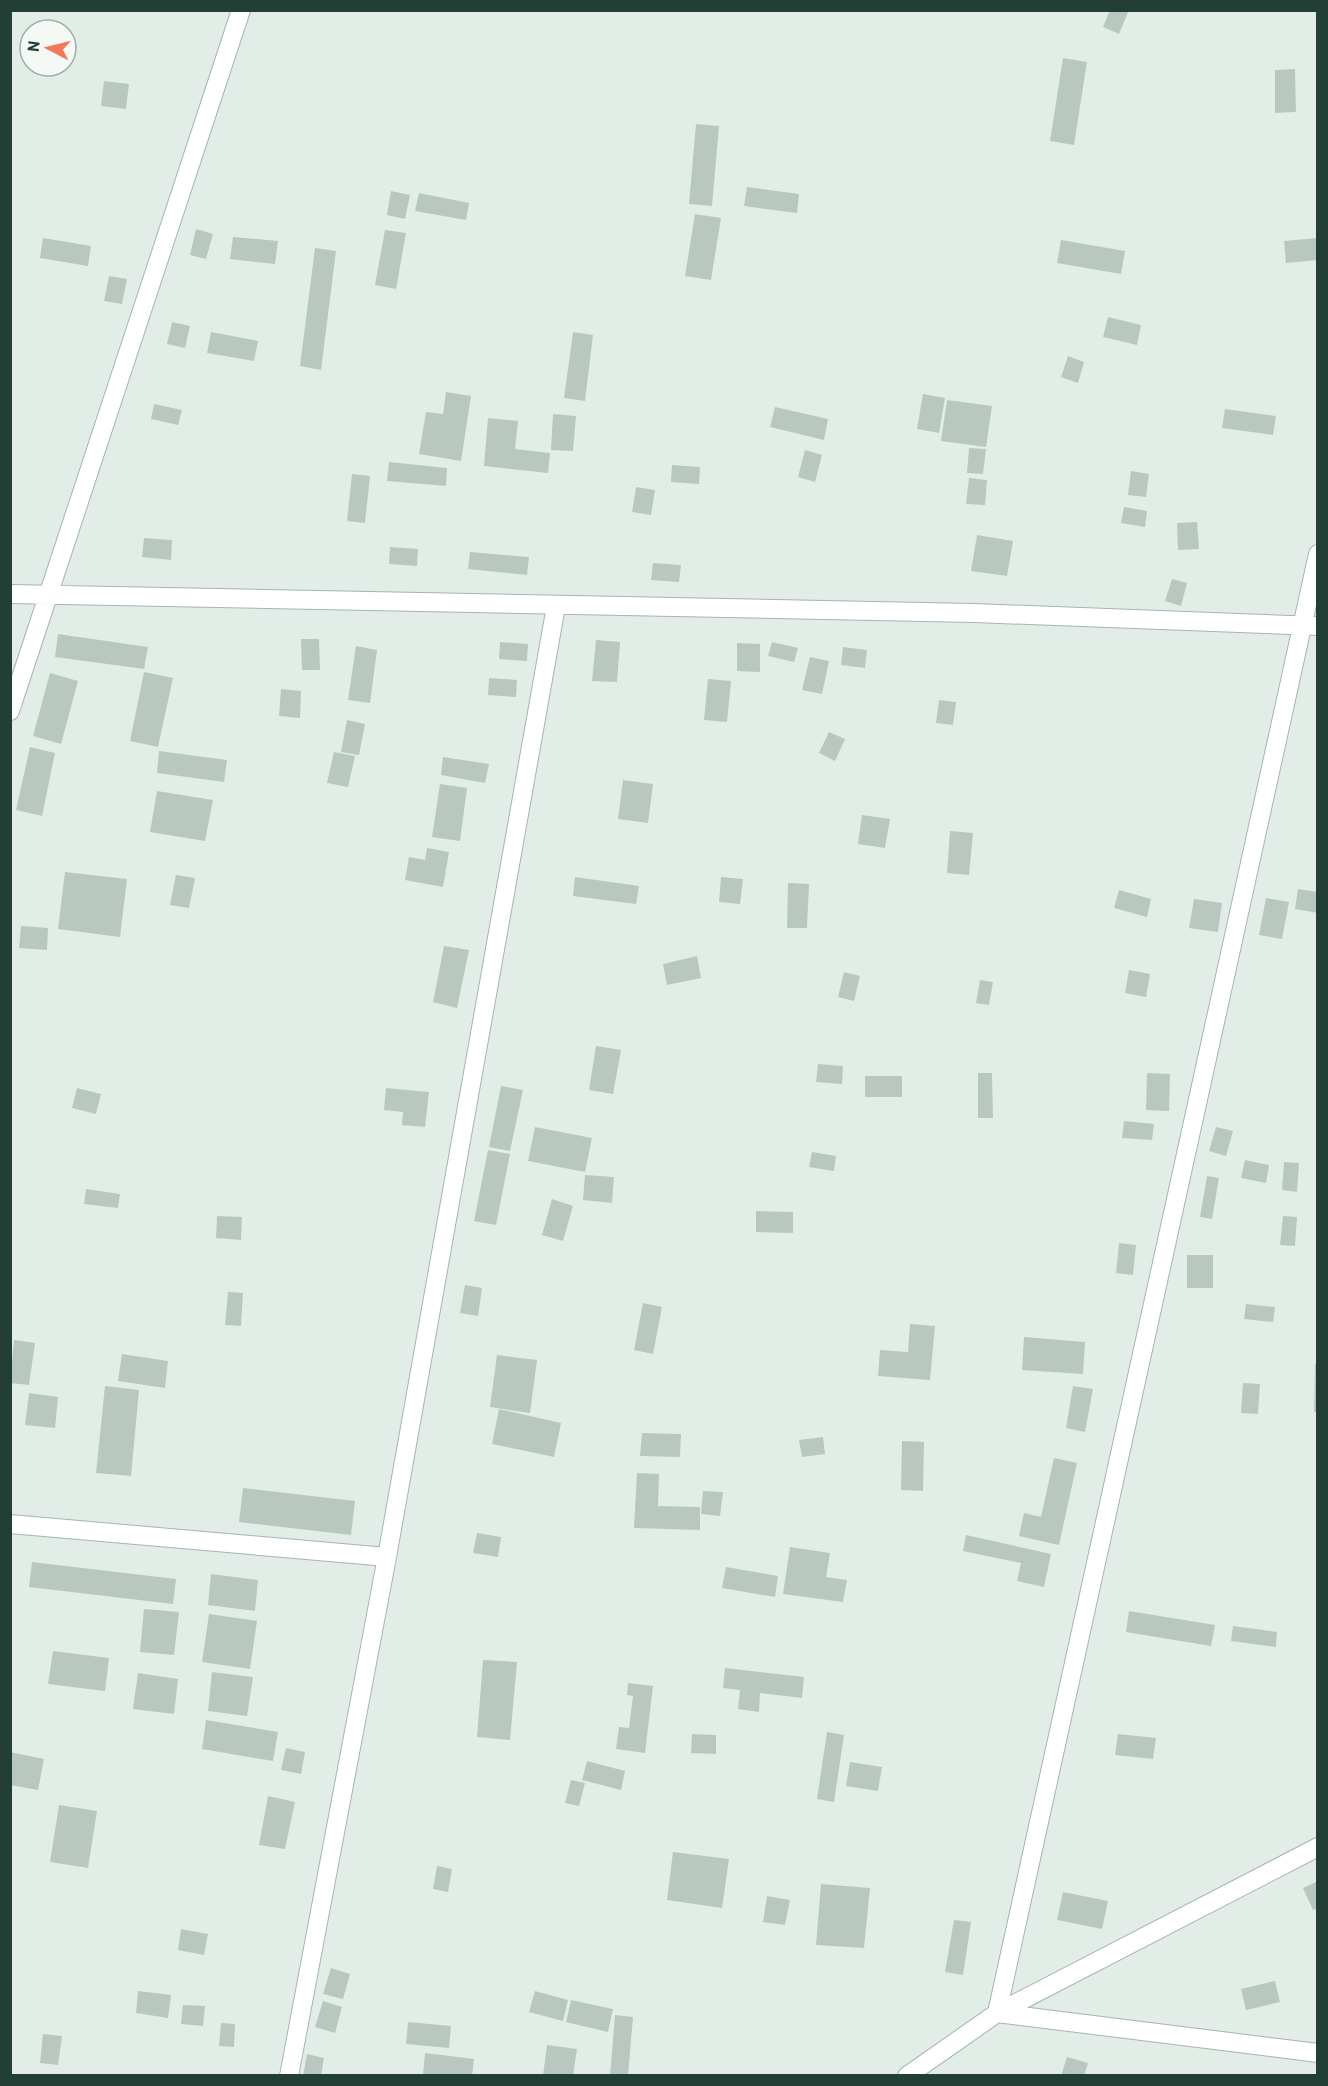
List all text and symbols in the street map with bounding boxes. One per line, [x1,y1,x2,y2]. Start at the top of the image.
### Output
north arrow [18,18,78,78]
text: N [23,40,43,53]

